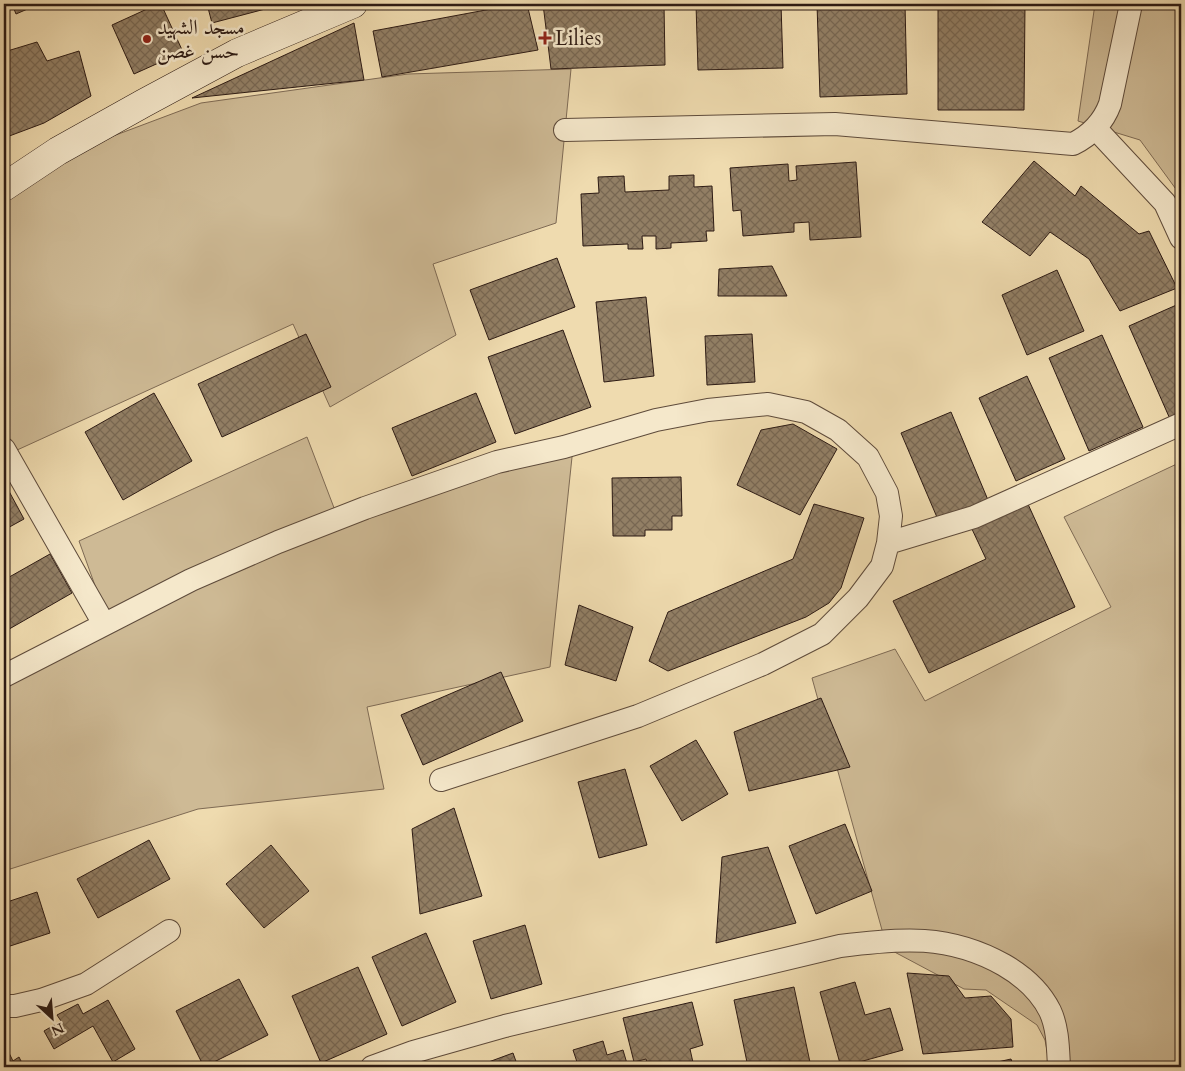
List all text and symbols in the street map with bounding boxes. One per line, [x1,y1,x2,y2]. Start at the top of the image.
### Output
place label: مسجد الشهيد حسن غصن [157,13,245,66]
place label: Lilies [555,24,601,53]
marker: Lilies [539,32,551,44]
marker: مسجد الشهيد حسن غصن [141,33,153,45]
north arrow [28,994,78,1044]
text: N [48,1018,67,1040]

